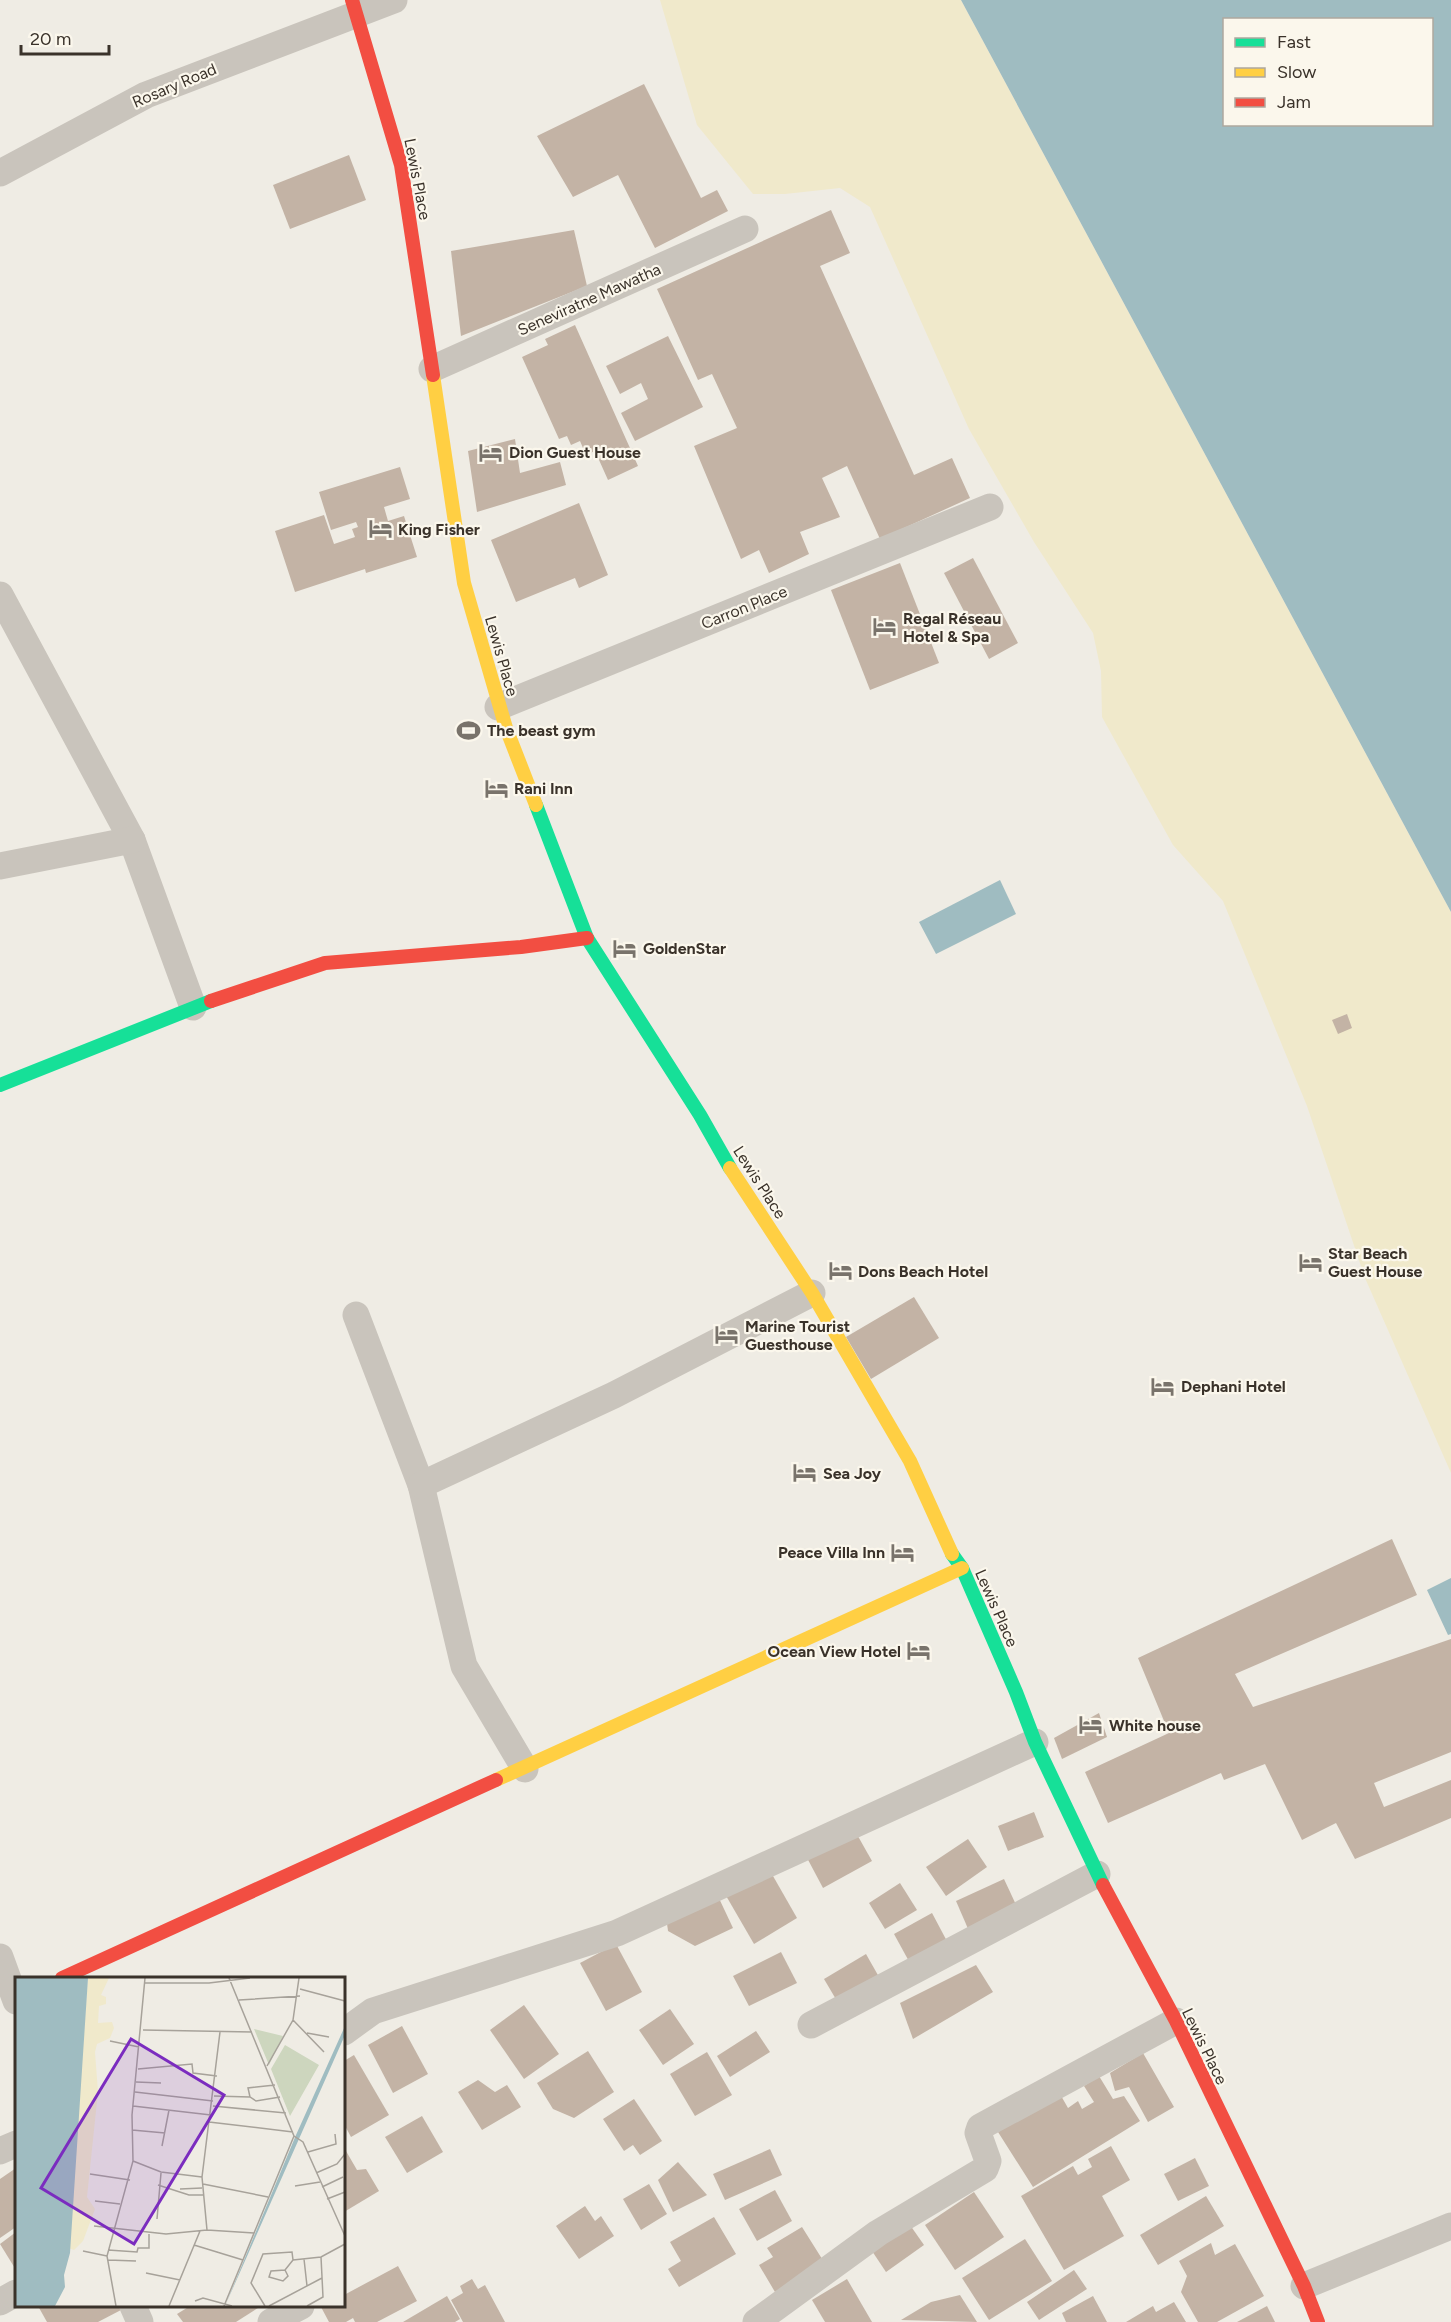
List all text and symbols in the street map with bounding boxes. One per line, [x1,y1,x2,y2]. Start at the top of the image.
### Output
scale bar [21,18,110,56]
legend [1223,18,1433,126]
text: 20 m [30,28,71,50]
text: Fast [1277,31,1311,53]
street label: Rosary Road [129,59,219,112]
text: Slow [1277,61,1316,83]
text: Jam [1277,91,1311,113]
street label: Lewis Place [400,137,435,222]
street label: Seneviratne Mawatha [515,259,664,340]
hotel icon: Dion Guest House [478,439,504,465]
place label: Dion Guest House [509,443,641,462]
hotel icon: King Fisher [367,516,393,542]
place label: King Fisher [398,520,480,539]
street label: Carron Place [698,582,790,633]
place label: Regal Réseau Hotel & Spa [903,609,1001,646]
street label: Lewis Place [481,614,522,699]
hotel icon: Regal Réseau Hotel & Spa [872,614,898,640]
sports icon: The beast gym [456,717,482,743]
place label: The beast gym [487,721,596,740]
hotel icon: Rani Inn [483,775,509,801]
place label: Rani Inn [514,779,573,798]
hotel icon: GoldenStar [612,935,638,961]
place label: GoldenStar [643,939,726,958]
street label: Lewis Place [729,1142,790,1222]
place label: Star Beach Guest House [1328,1244,1422,1281]
hotel icon: Star Beach Guest House [1297,1249,1323,1275]
hotel icon: Dons Beach Hotel [827,1258,853,1284]
place label: Dons Beach Hotel [858,1262,988,1281]
place label: Marine Tourist Guesthouse [745,1317,850,1354]
hotel icon: Marine Tourist Guesthouse [714,1322,740,1348]
hotel icon: Dephani Hotel [1150,1373,1176,1399]
place label: Dephani Hotel [1181,1377,1286,1396]
hotel icon: Sea Joy [792,1460,818,1486]
place label: Sea Joy [823,1464,882,1483]
hotel icon: Peace Villa Inn [890,1539,916,1565]
place label: Peace Villa Inn [778,1543,885,1562]
street label: Lewis Place [971,1566,1022,1650]
hotel icon: Ocean View Hotel [906,1638,932,1664]
place label: Ocean View Hotel [768,1642,901,1661]
hotel icon: White house [1078,1712,1104,1738]
place label: White house [1109,1716,1201,1735]
inset map [15,1977,345,2307]
street label: Lewis Place [1178,2005,1231,2088]

